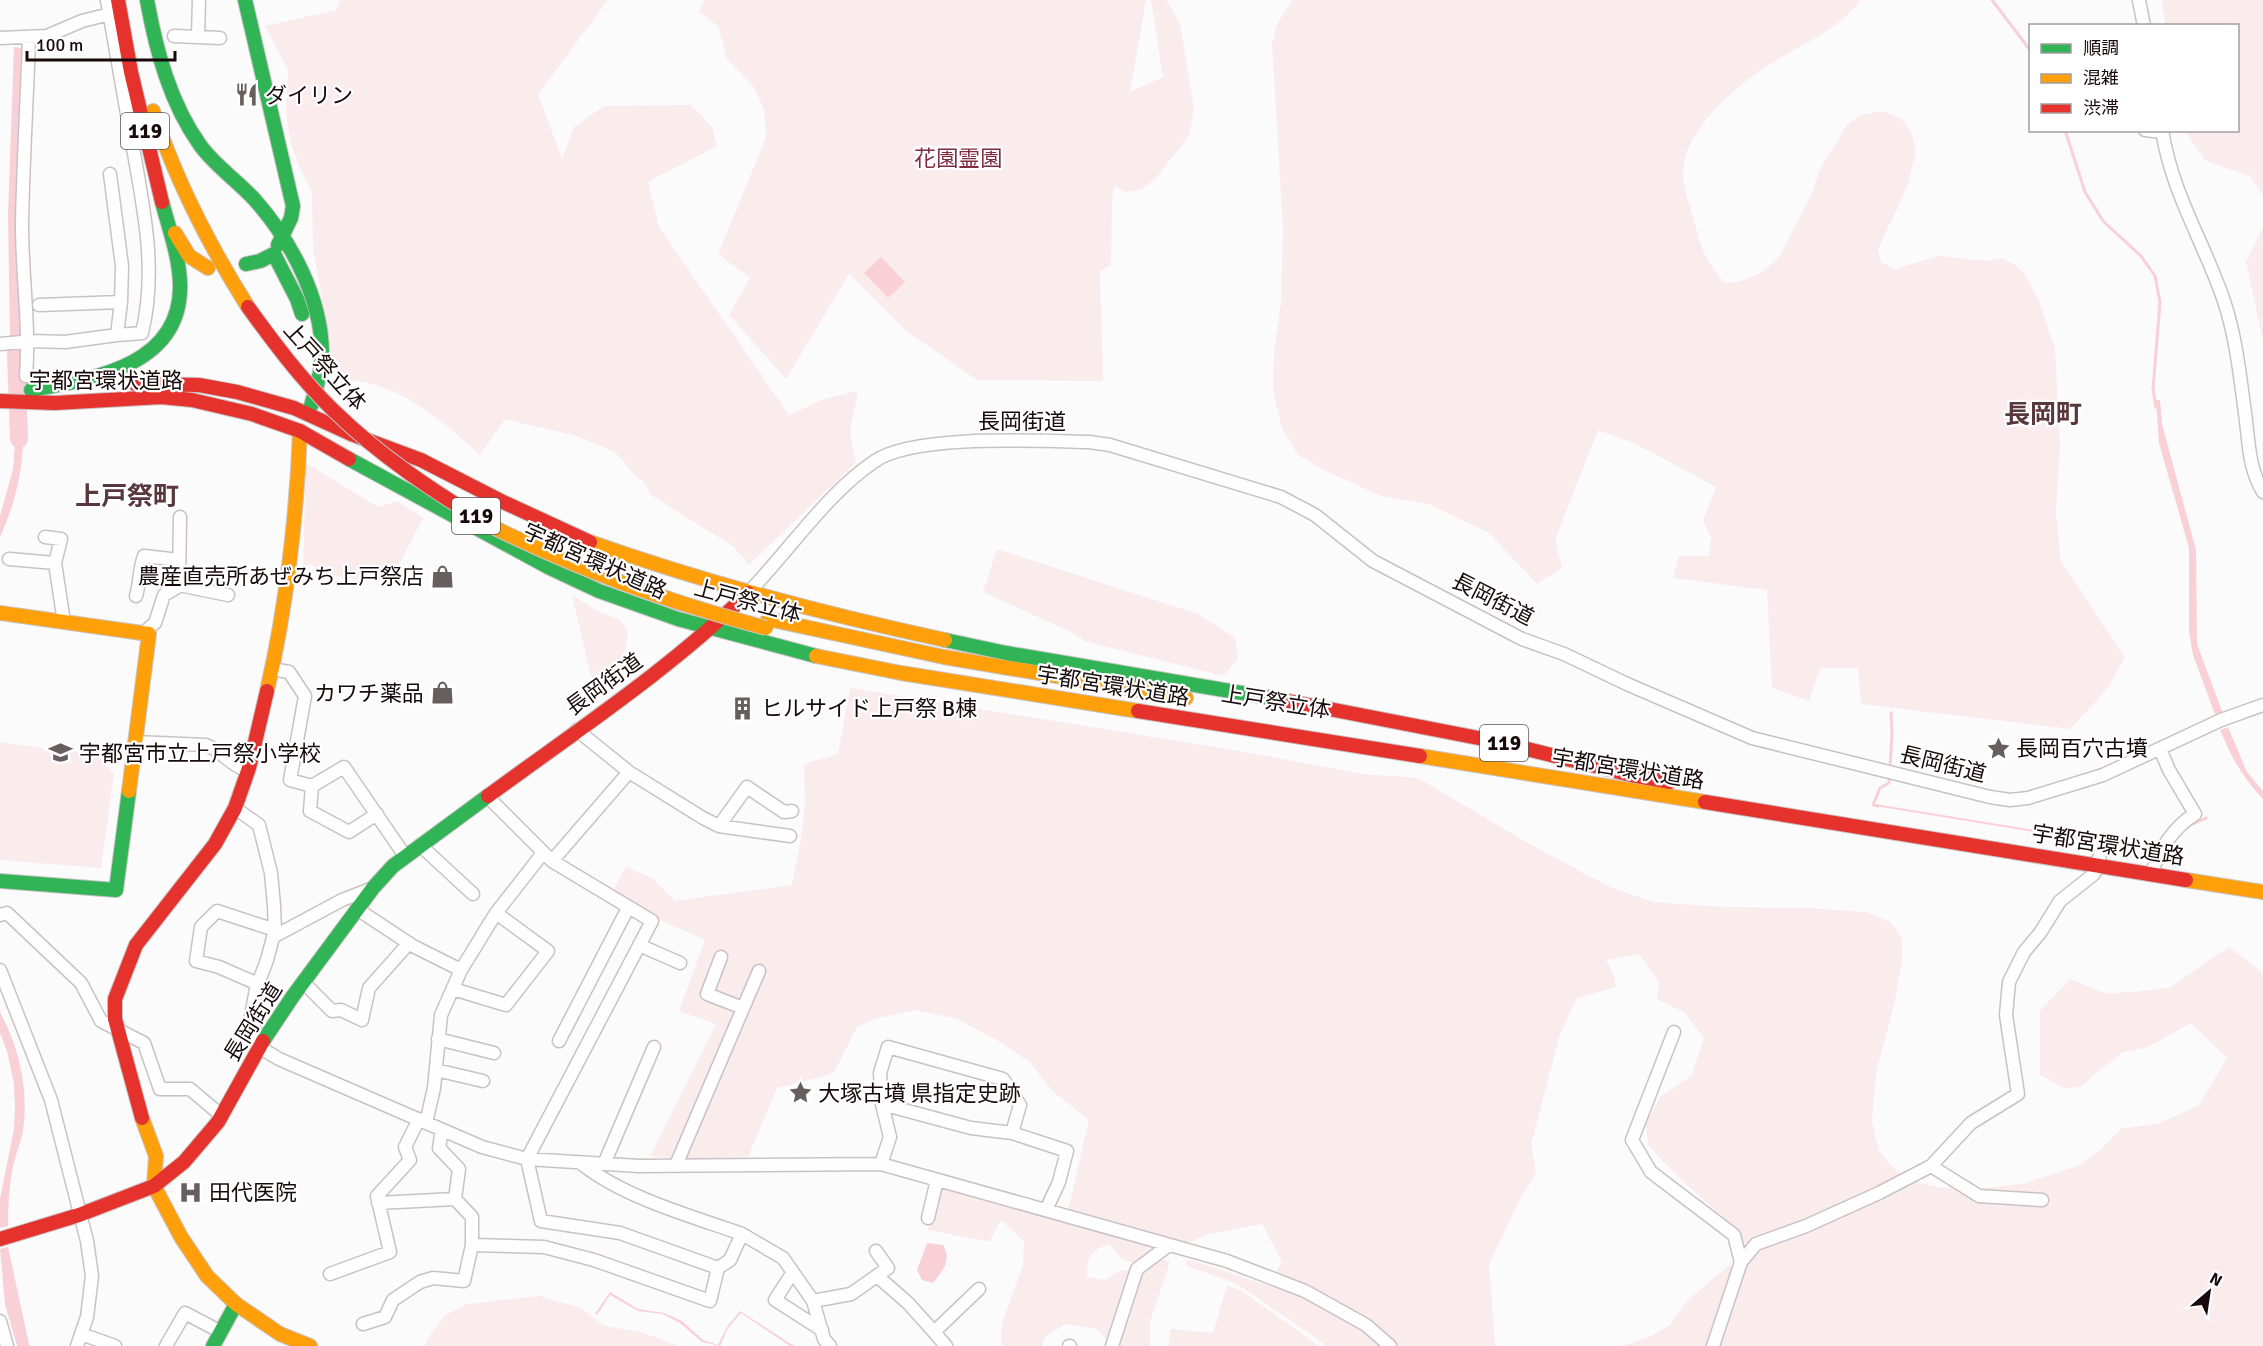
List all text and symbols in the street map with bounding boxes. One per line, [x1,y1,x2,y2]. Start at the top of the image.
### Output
scale bar [27,24,176,62]
legend [2029,24,2239,132]
text: 100 m [36,34,83,56]
text: 順調 [2083,37,2119,59]
text: 混雑 [2083,67,2119,89]
restaurant icon: ダイリン [234,82,260,108]
place label: ダイリン [265,82,353,109]
text: 渋滞 [2083,97,2119,119]
road number: 119 [121,113,169,149]
park label: 花園霊園 [914,145,1002,172]
street label: 上戸祭立体 [278,316,372,416]
street label: 宇都宮環状道路 [29,367,183,394]
district label: 長岡町 [2004,399,2082,431]
street label: 長岡街道 [978,408,1066,435]
district label: 上戸祭町 [75,481,179,513]
road number: 119 [452,498,500,534]
street label: 宇都宮環状道路 [519,517,671,605]
place label: 農産直売所あぜみち上戸祭店 [138,563,424,590]
shop icon: 農産直売所あぜみち上戸祭店 [429,563,455,589]
street label: 長岡街道 [1448,567,1538,631]
street label: 上戸祭立体 [691,574,805,628]
street label: 長岡街道 [560,647,648,721]
street label: 宇都宮環状道路 [1035,661,1191,711]
place label: カワチ薬品 [314,680,424,707]
shop icon: カワチ薬品 [429,680,455,706]
street label: 上戸祭立体 [1220,680,1332,724]
building icon: ヒルサイド上戸祭 B棟 [730,695,756,721]
place label: ヒルサイド上戸祭 B棟 [761,695,977,722]
road number: 119 [1480,725,1528,761]
place icon: 長岡百穴古墳 [1985,735,2011,761]
place label: 長岡百穴古墳 [2016,735,2148,762]
school or university icon: 宇都宮市立上戸祭小学校 [48,740,74,766]
place label: 宇都宮市立上戸祭小学校 [79,740,321,767]
street label: 長岡街道 [1897,740,1989,788]
street label: 宇都宮環状道路 [1550,744,1706,794]
street label: 宇都宮環状道路 [2030,820,2186,870]
street label: 長岡街道 [218,978,288,1066]
place icon: 大塚古墳 県指定史跡 [787,1080,813,1106]
place label: 大塚古墳 県指定史跡 [818,1080,1021,1107]
hospital icon: 田代医院 [178,1179,204,1205]
place label: 田代医院 [209,1179,297,1206]
north arrow [2179,1262,2239,1322]
text: N [2206,1268,2226,1291]

